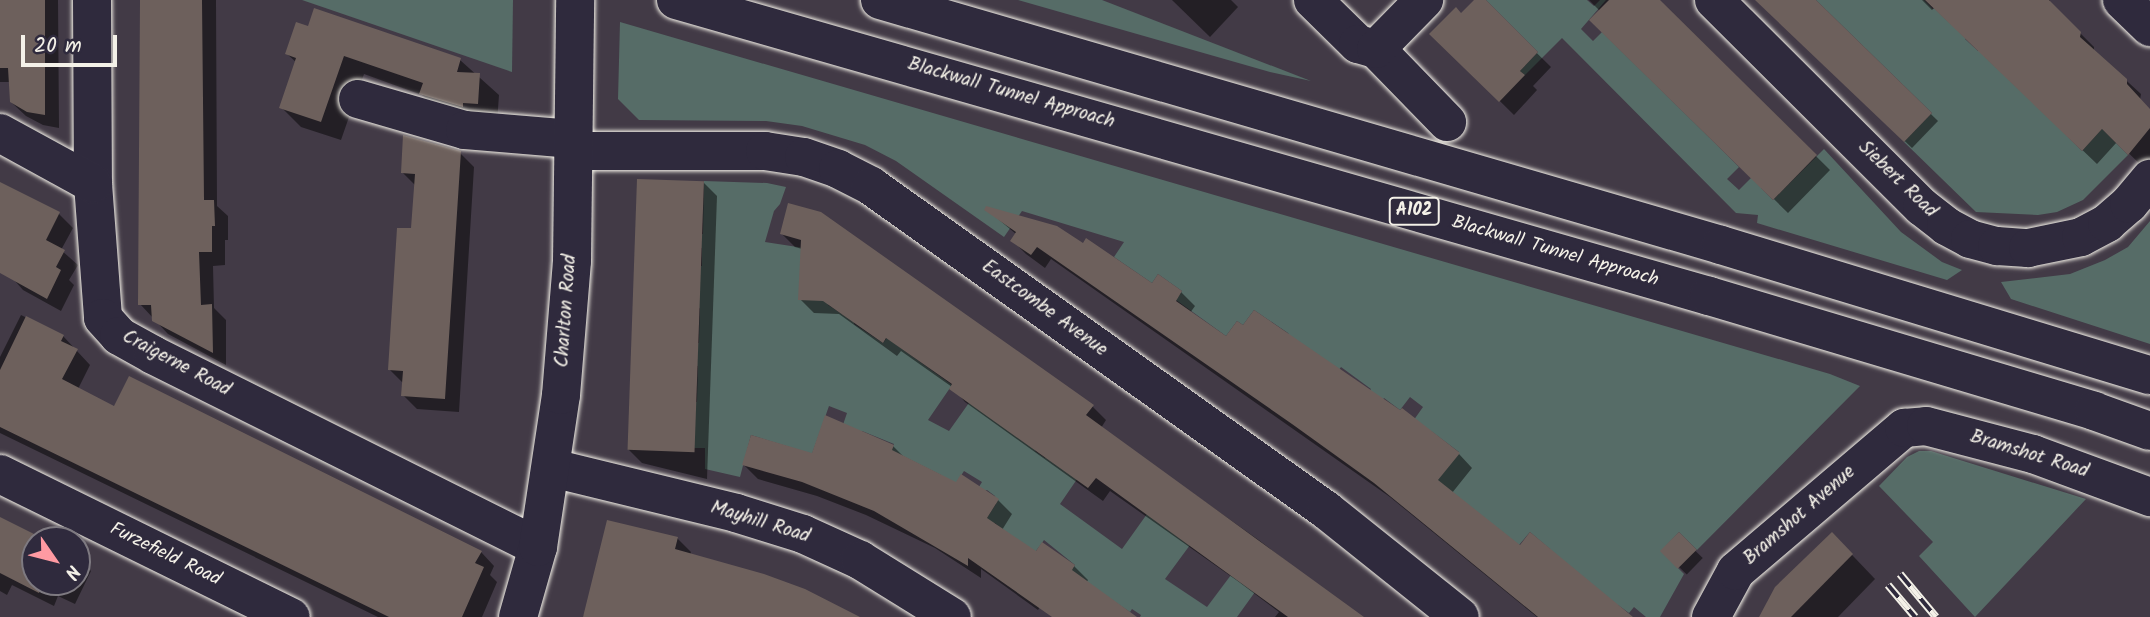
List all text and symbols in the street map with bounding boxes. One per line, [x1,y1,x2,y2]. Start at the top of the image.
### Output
scale bar [24,21,121,65]
text: 20 m [34,30,82,63]
street label: Blackwall Tunnel Approach [905,54,1117,134]
street label: Siebert Road [1853,137,1941,223]
road number: A102 [1388,196,1440,226]
street label: Blackwall Tunnel Approach [1449,212,1661,292]
street label: Charlton Road [552,254,582,368]
street label: Eastcombe Avenue [977,256,1111,362]
street label: Craigerne Road [118,326,234,402]
street label: Bramshot Road [1967,426,2091,484]
street label: Bramshot Avenue [1740,461,1860,571]
street label: Mayhill Road [708,497,812,549]
street label: Furzefield Road [106,518,224,592]
north arrow [21,526,91,596]
text: N [56,558,87,585]

